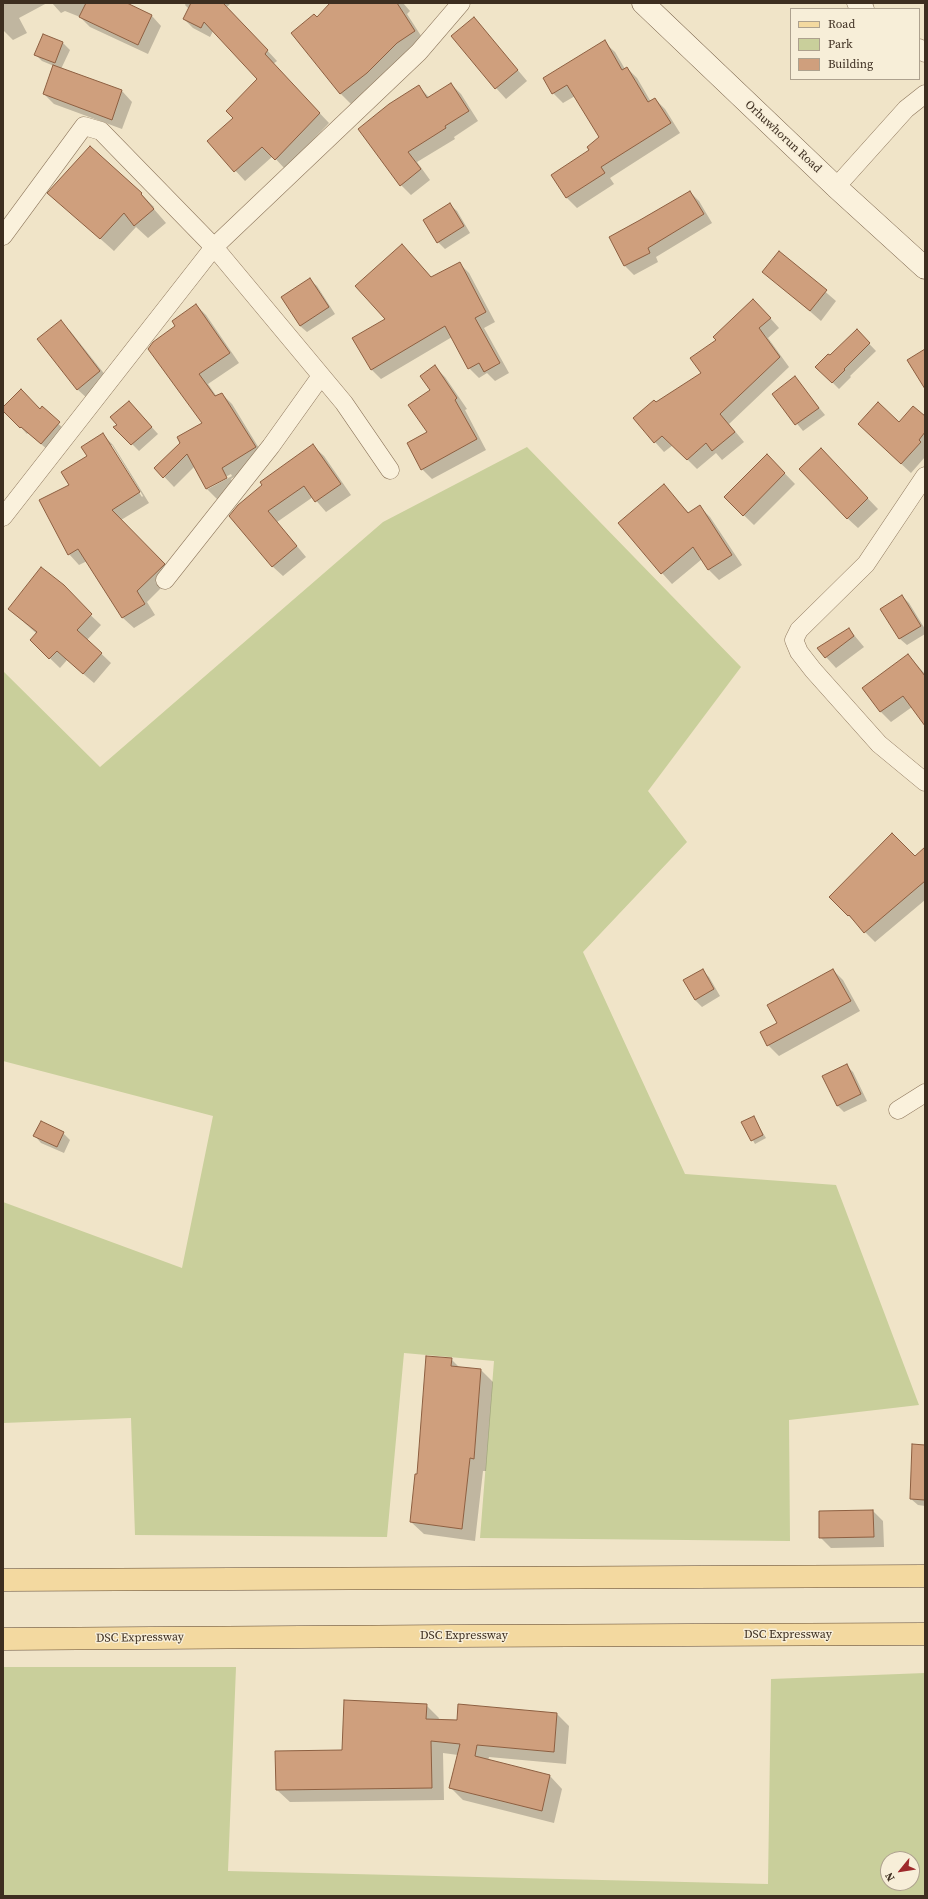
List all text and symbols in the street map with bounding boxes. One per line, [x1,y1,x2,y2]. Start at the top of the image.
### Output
legend [790,8,920,80]
text: Road [828,16,855,32]
text: Park [828,36,853,52]
text: Building [828,56,873,72]
street label: Orhuwhorun Road [742,98,824,176]
street label: DSC Expressway [744,1628,832,1642]
street label: DSC Expressway [420,1629,508,1643]
street label: DSC Expressway [96,1630,184,1646]
north arrow [880,1851,920,1891]
text: N [882,1870,899,1884]

